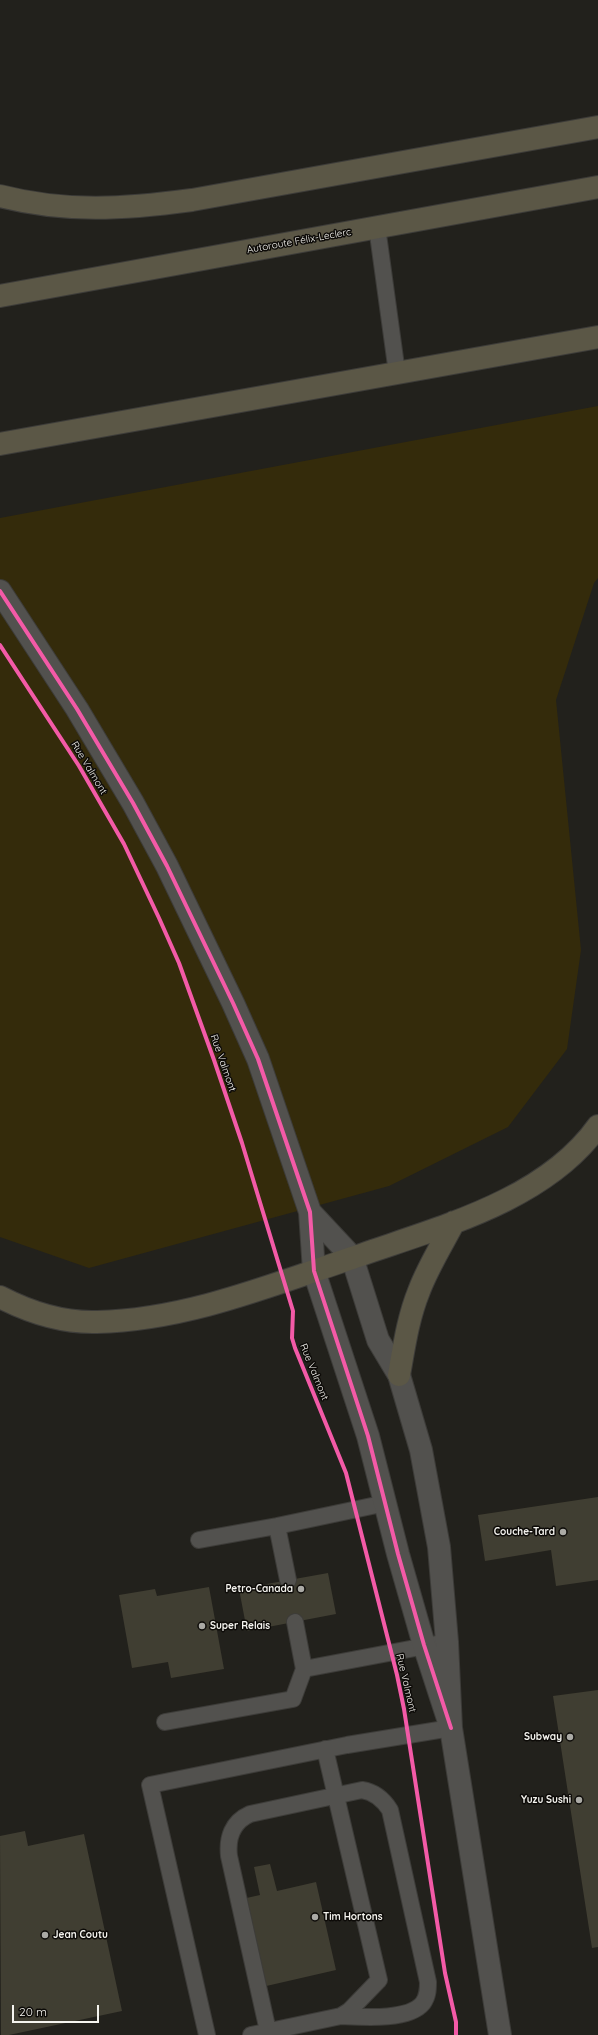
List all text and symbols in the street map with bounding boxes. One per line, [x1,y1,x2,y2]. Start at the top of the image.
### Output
street label: Autoroute Félix-Leclerc [246,226,352,256]
street label: Rue Valmont [68,739,110,797]
street label: Rue Valmont [208,1033,238,1093]
street label: Rue Valmont [297,1342,331,1402]
place label: Couche-Tard [494,1526,555,1538]
marker: Couche-Tard [558,1527,568,1537]
place label: Petro-Canada [225,1583,293,1595]
marker: Petro-Canada [296,1584,306,1594]
place label: Super Relais [210,1620,270,1632]
marker: Super Relais [197,1621,207,1631]
street label: Rue Valmont [393,1652,419,1714]
place label: Subway [524,1731,562,1743]
marker: Subway [565,1732,575,1742]
place label: Yuzu Sushi [521,1794,571,1806]
marker: Yuzu Sushi [574,1795,584,1805]
place label: Tim Hortons [323,1911,382,1923]
marker: Tim Hortons [310,1912,320,1922]
place label: Jean Coutu [53,1929,108,1941]
marker: Jean Coutu [40,1930,50,1940]
scale bar [14,1997,101,2023]
text: 20 m [19,2004,47,2019]

